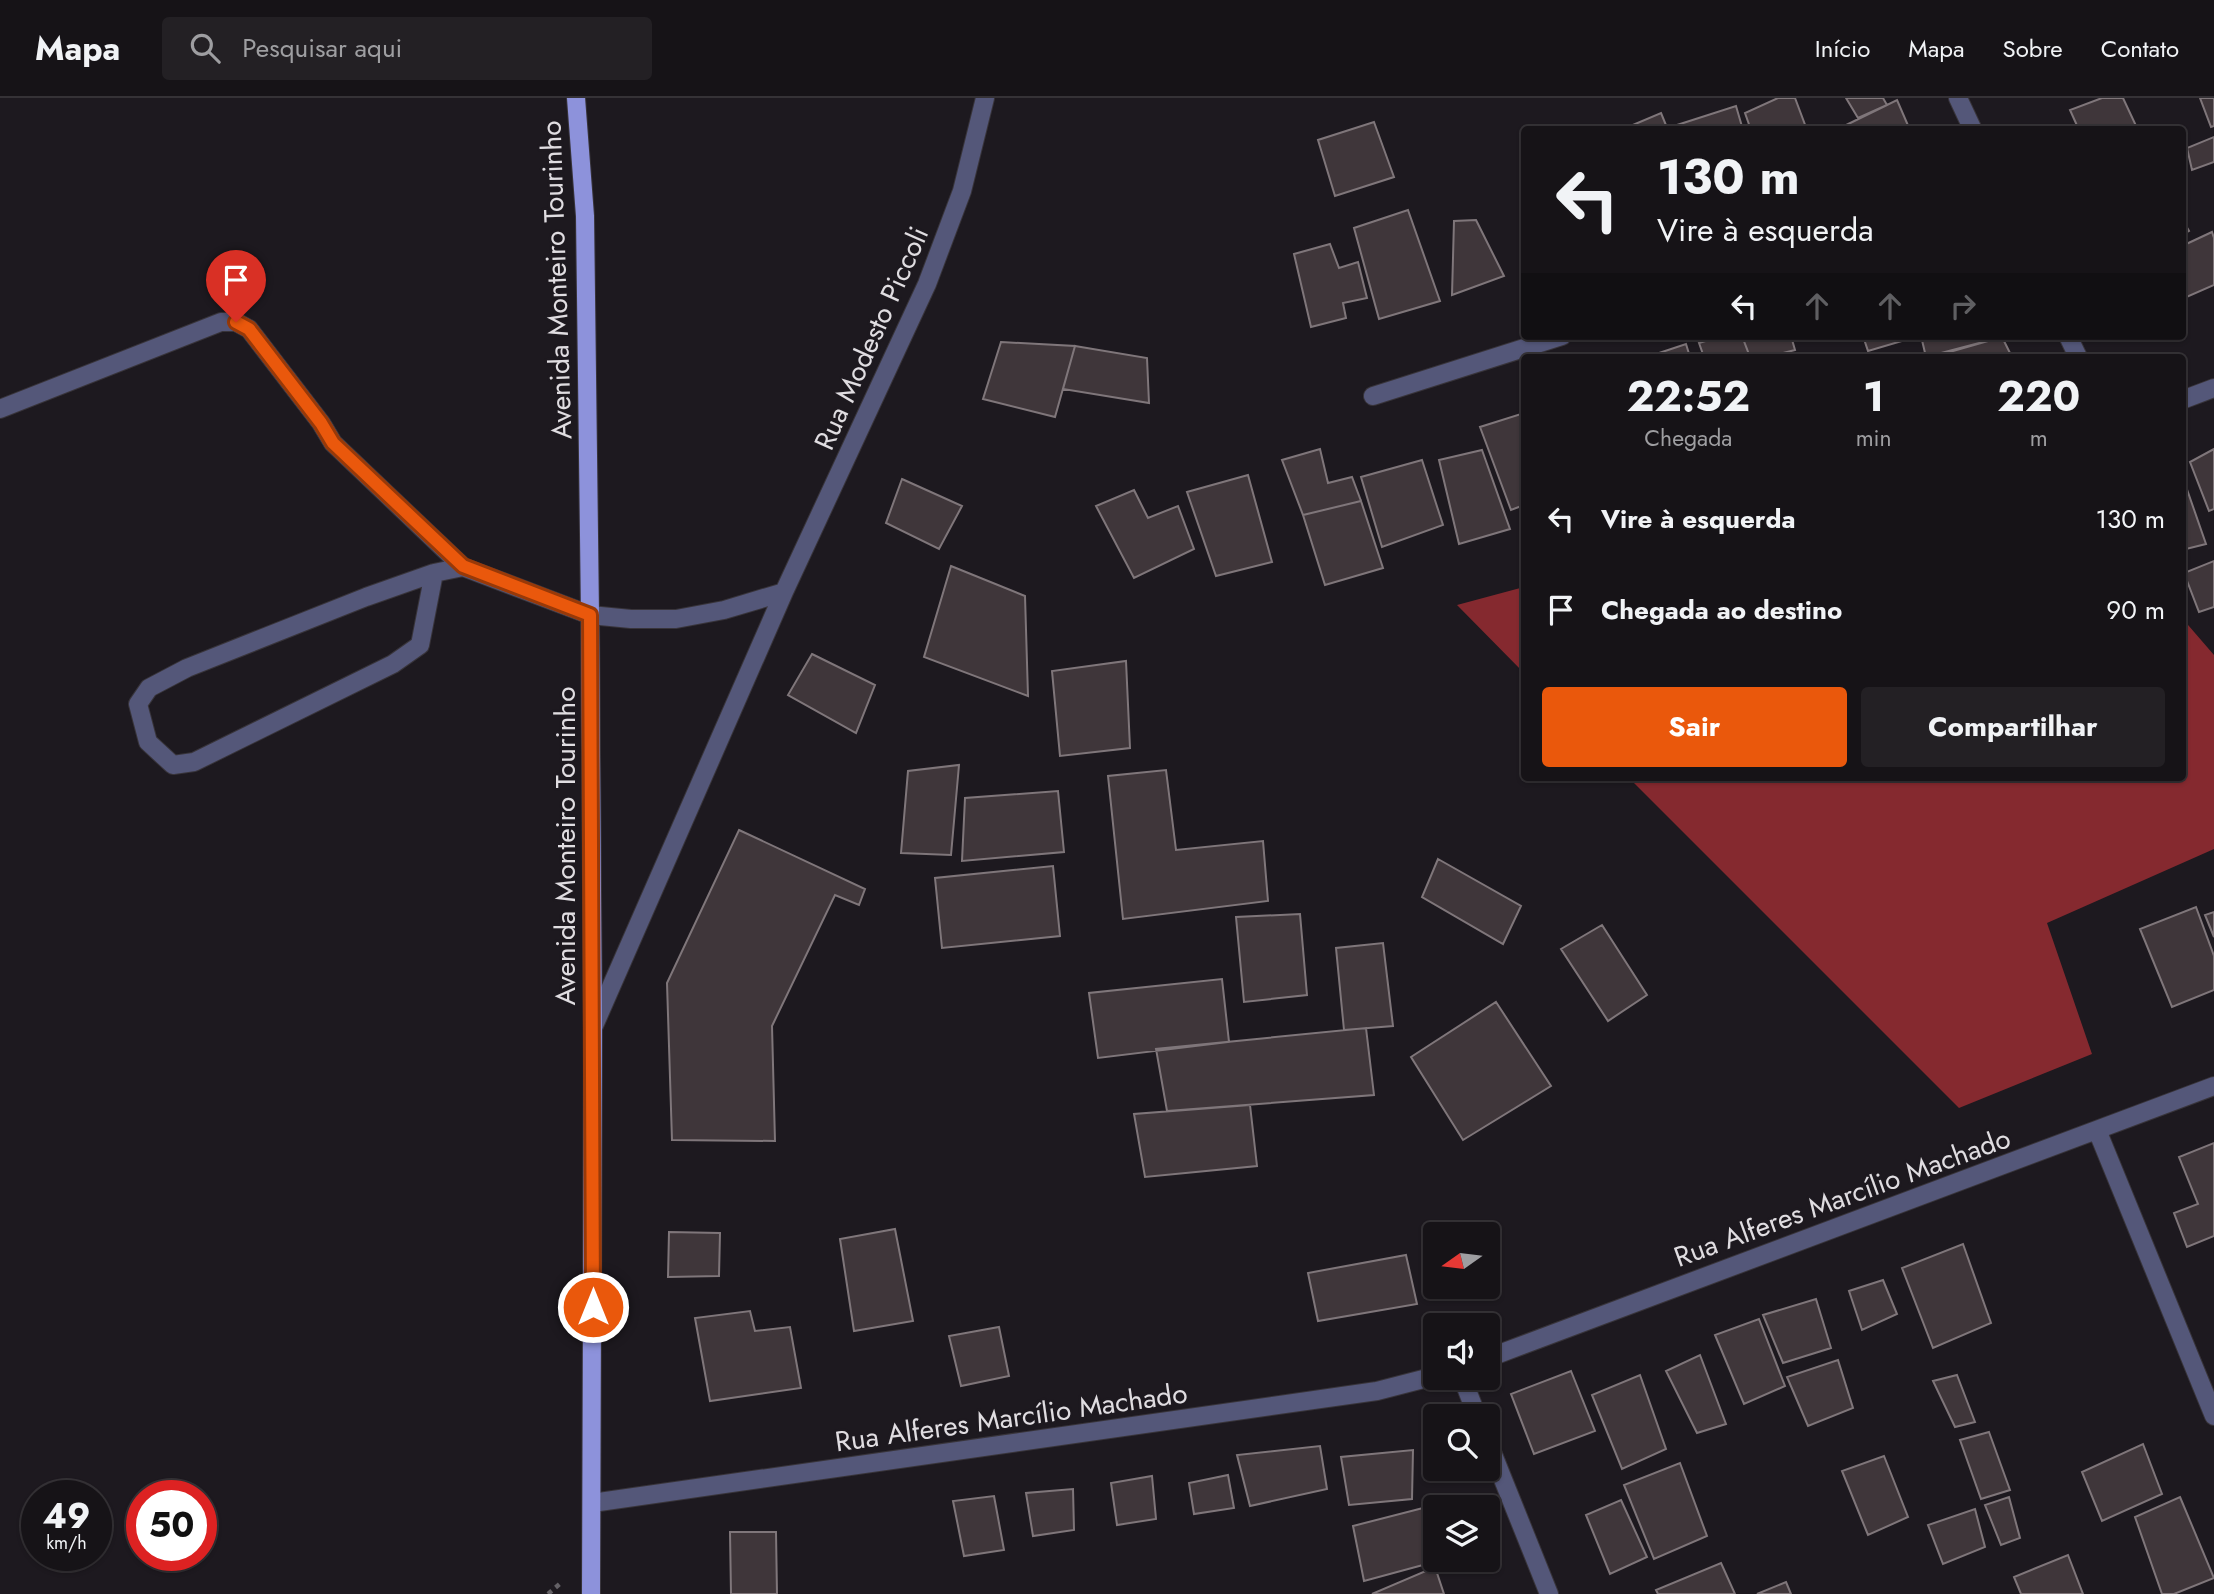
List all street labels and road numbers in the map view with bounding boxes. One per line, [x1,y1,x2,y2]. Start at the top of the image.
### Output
street label: Avenida Monteiro Tourinho [530,120,583,440]
street label: Rua Modesto Piccoli [804,220,939,456]
street label: Avenida Monteiro Tourinho [545,687,586,1005]
street label: Rua Alferes Marcílio Machado [1668,1117,2016,1277]
street label: Rua Alferes Marcílio Machado [832,1372,1190,1463]

